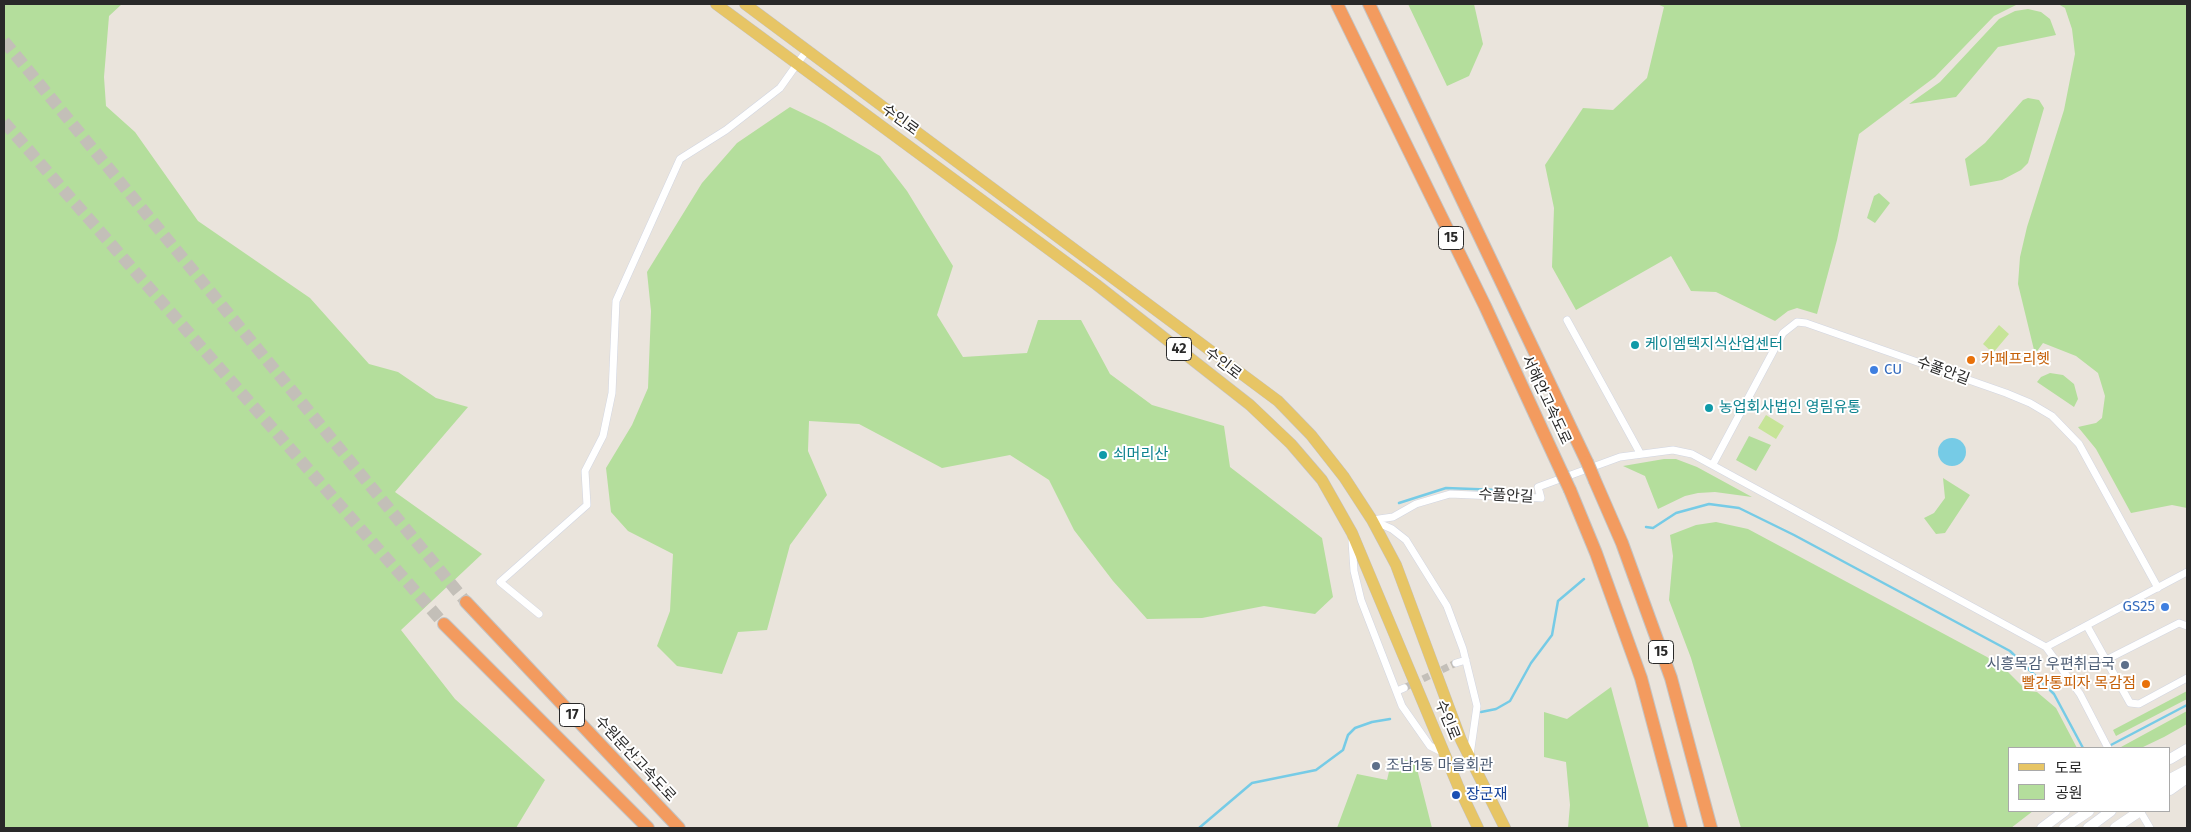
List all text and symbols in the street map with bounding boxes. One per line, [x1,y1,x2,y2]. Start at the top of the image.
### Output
street label: 수인로 [878,101,922,139]
road number: 15 [1438,227,1464,250]
place label: 케이엠텍지식산업센터 [1645,336,1783,354]
road number: 42 [1166,338,1192,360]
marker: 케이엠텍지식산업센터 [1629,339,1641,351]
street label: 수인로 [1201,344,1245,384]
place label: 카페프리헷 [1981,351,2050,369]
street label: 서해안고속도로 [1517,352,1575,448]
street label: 수풀안길 [1914,353,1972,389]
marker: 카페프리헷 [1965,354,1977,366]
place label: CU [1884,361,1902,379]
marker: CU [1868,364,1880,376]
place label: 농업회사법인 영림유통 [1719,399,1861,417]
marker: 농업회사법인 영림유통 [1703,402,1715,414]
place label: 쇠머리산 [1113,446,1168,464]
marker: 쇠머리산 [1097,449,1109,461]
street label: 수풀안길 [1478,486,1534,506]
place label: GS25 [2123,598,2155,616]
marker: GS25 [2159,601,2171,613]
road number: 15 [1648,640,1674,664]
place label: 시흥목감 우편취급국 [1987,656,2115,674]
marker: 시흥목감 우편취급국 [2119,659,2131,671]
place label: 빨간통피자 목감점 [2022,675,2136,693]
marker: 빨간통피자 목감점 [2140,678,2152,690]
street label: 수인로 [1431,697,1463,743]
road number: 17 [560,704,584,726]
street label: 수원문산고속도로 [591,712,679,806]
legend [2008,747,2171,812]
place label: 조남1동 마을회관 [1386,757,1493,775]
text: 도로 [2055,759,2083,777]
marker: 조남1동 마을회관 [1370,760,1382,772]
text: 공원 [2055,784,2083,802]
place label: 장군재 [1466,786,1507,804]
marker: 장군재 [1450,789,1462,801]

